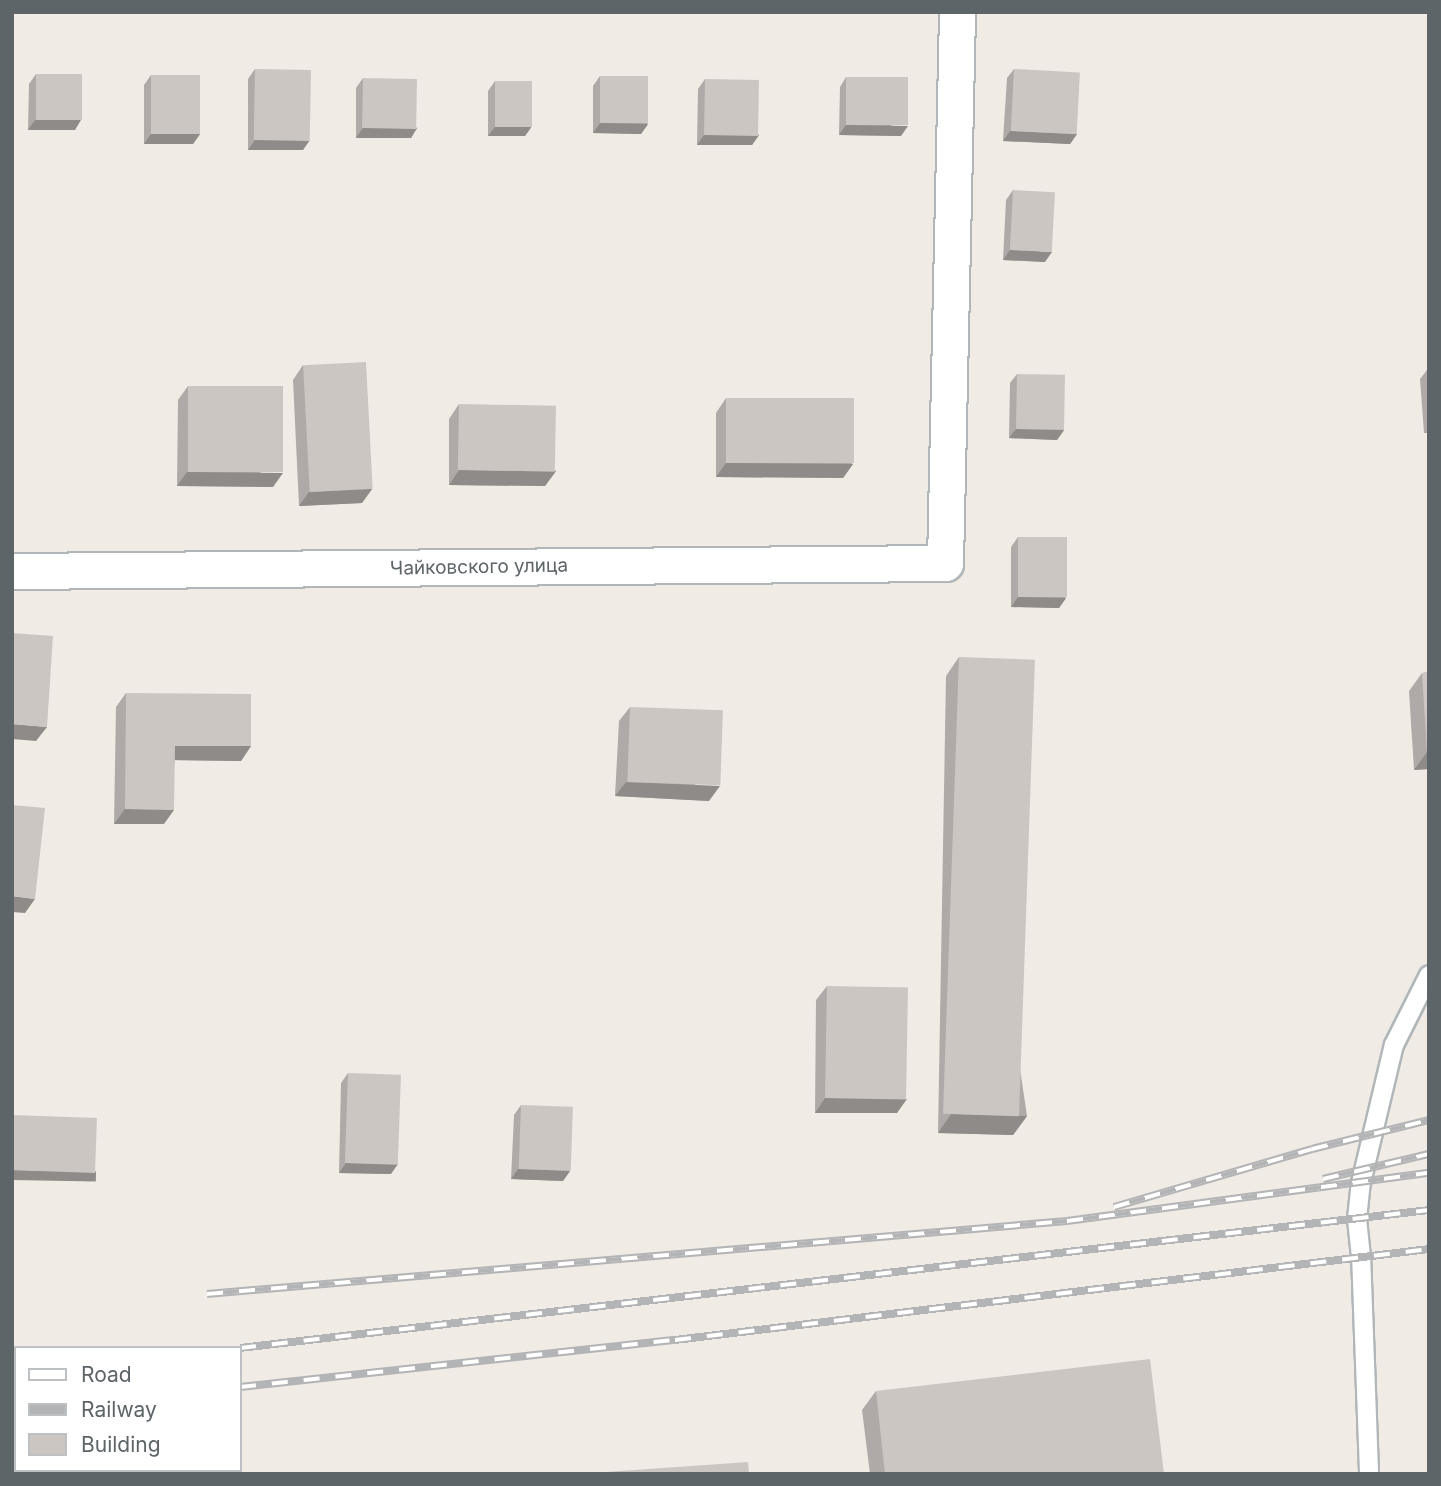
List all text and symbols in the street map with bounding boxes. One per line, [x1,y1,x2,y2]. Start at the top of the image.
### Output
street label: Чайковского улица [390,554,568,580]
legend [14,1346,242,1472]
text: Road [81,1362,132,1387]
text: Railway [81,1397,157,1422]
text: Building [81,1432,161,1457]

